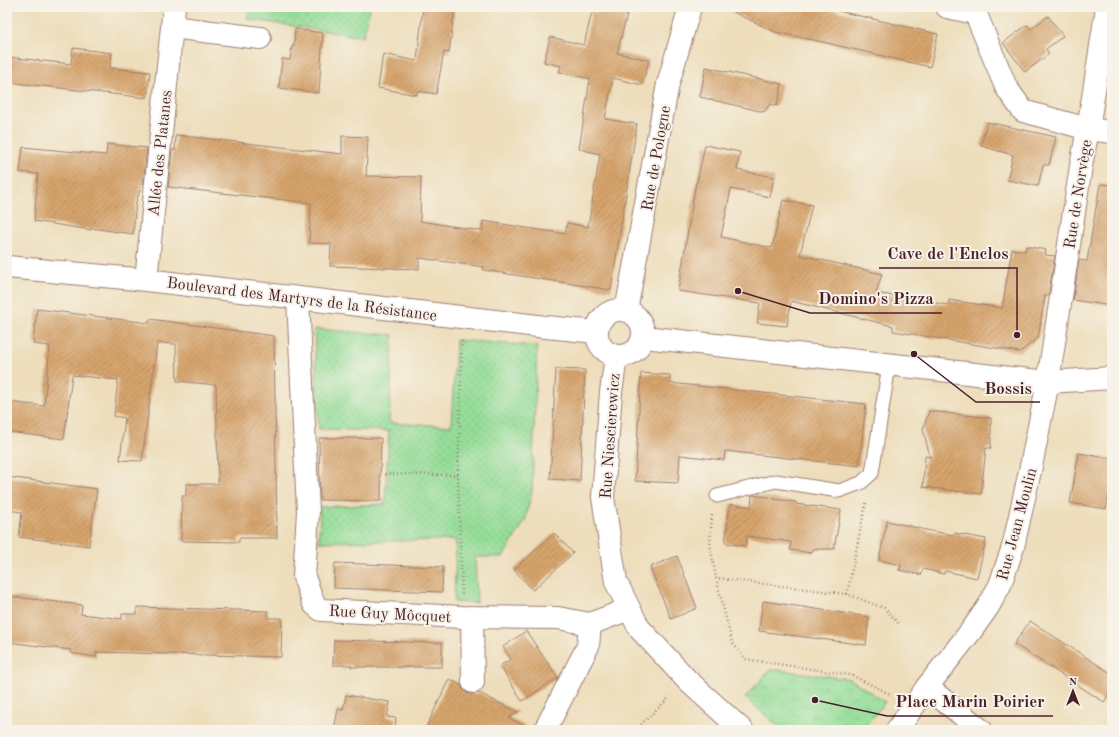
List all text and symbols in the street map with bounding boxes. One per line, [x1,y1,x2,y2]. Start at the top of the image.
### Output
street label: Allée des Platanes [146,89,176,217]
street label: Rue de Pologne [640,104,674,212]
street label: Rue de Norvège [1062,139,1096,250]
callout: Cave de l'Enclos [879,239,1017,268]
text: Cave de l'Enclos [887,246,1009,263]
street label: Boulevard des Martyrs de la Résistance [166,275,438,324]
callout: Domino's Pizza [810,284,942,313]
text: Domino's Pizza [818,291,934,308]
street label: Rue Niescierewicz [599,373,623,500]
callout: Bossis [976,373,1040,402]
text: Bossis [984,381,1032,398]
street label: Rue Jean Moulin [995,466,1041,583]
street label: Rue Guy Môcquet [328,604,452,626]
north arrow [1053,671,1093,711]
text: N [1069,677,1078,688]
callout: Place Marin Poirier [887,687,1053,716]
text: Place Marin Poirier [895,694,1045,711]

